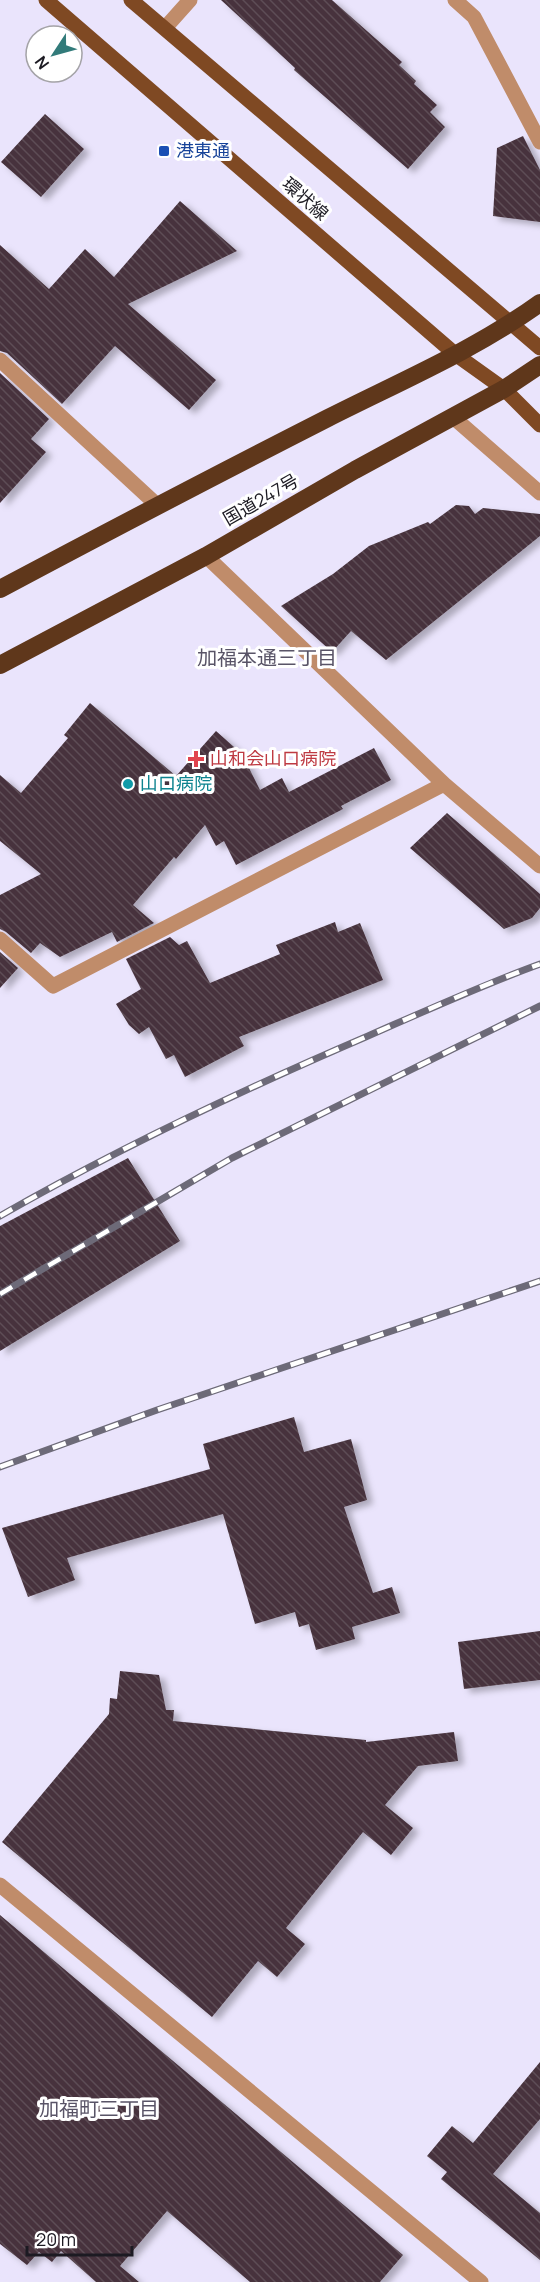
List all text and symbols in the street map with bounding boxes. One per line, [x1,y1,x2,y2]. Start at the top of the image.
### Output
north arrow [24,24,84,84]
text: N [30,52,54,74]
place label: 港東通 [176,138,230,162]
marker: 港東通 [157,144,171,158]
street label: 環状線 [277,171,334,225]
street label: 国道247号 [218,468,303,530]
district label: 加福本通三丁目 [197,644,337,671]
place label: 山和会山口病院 [210,746,336,770]
marker: 山和会山口病院 [187,750,205,768]
place label: 山口病院 [140,771,212,795]
marker: 山口病院 [121,777,135,791]
district label: 加福町三丁目 [39,2095,159,2122]
scale bar [27,2219,132,2257]
text: 20 m [36,2227,76,2251]

